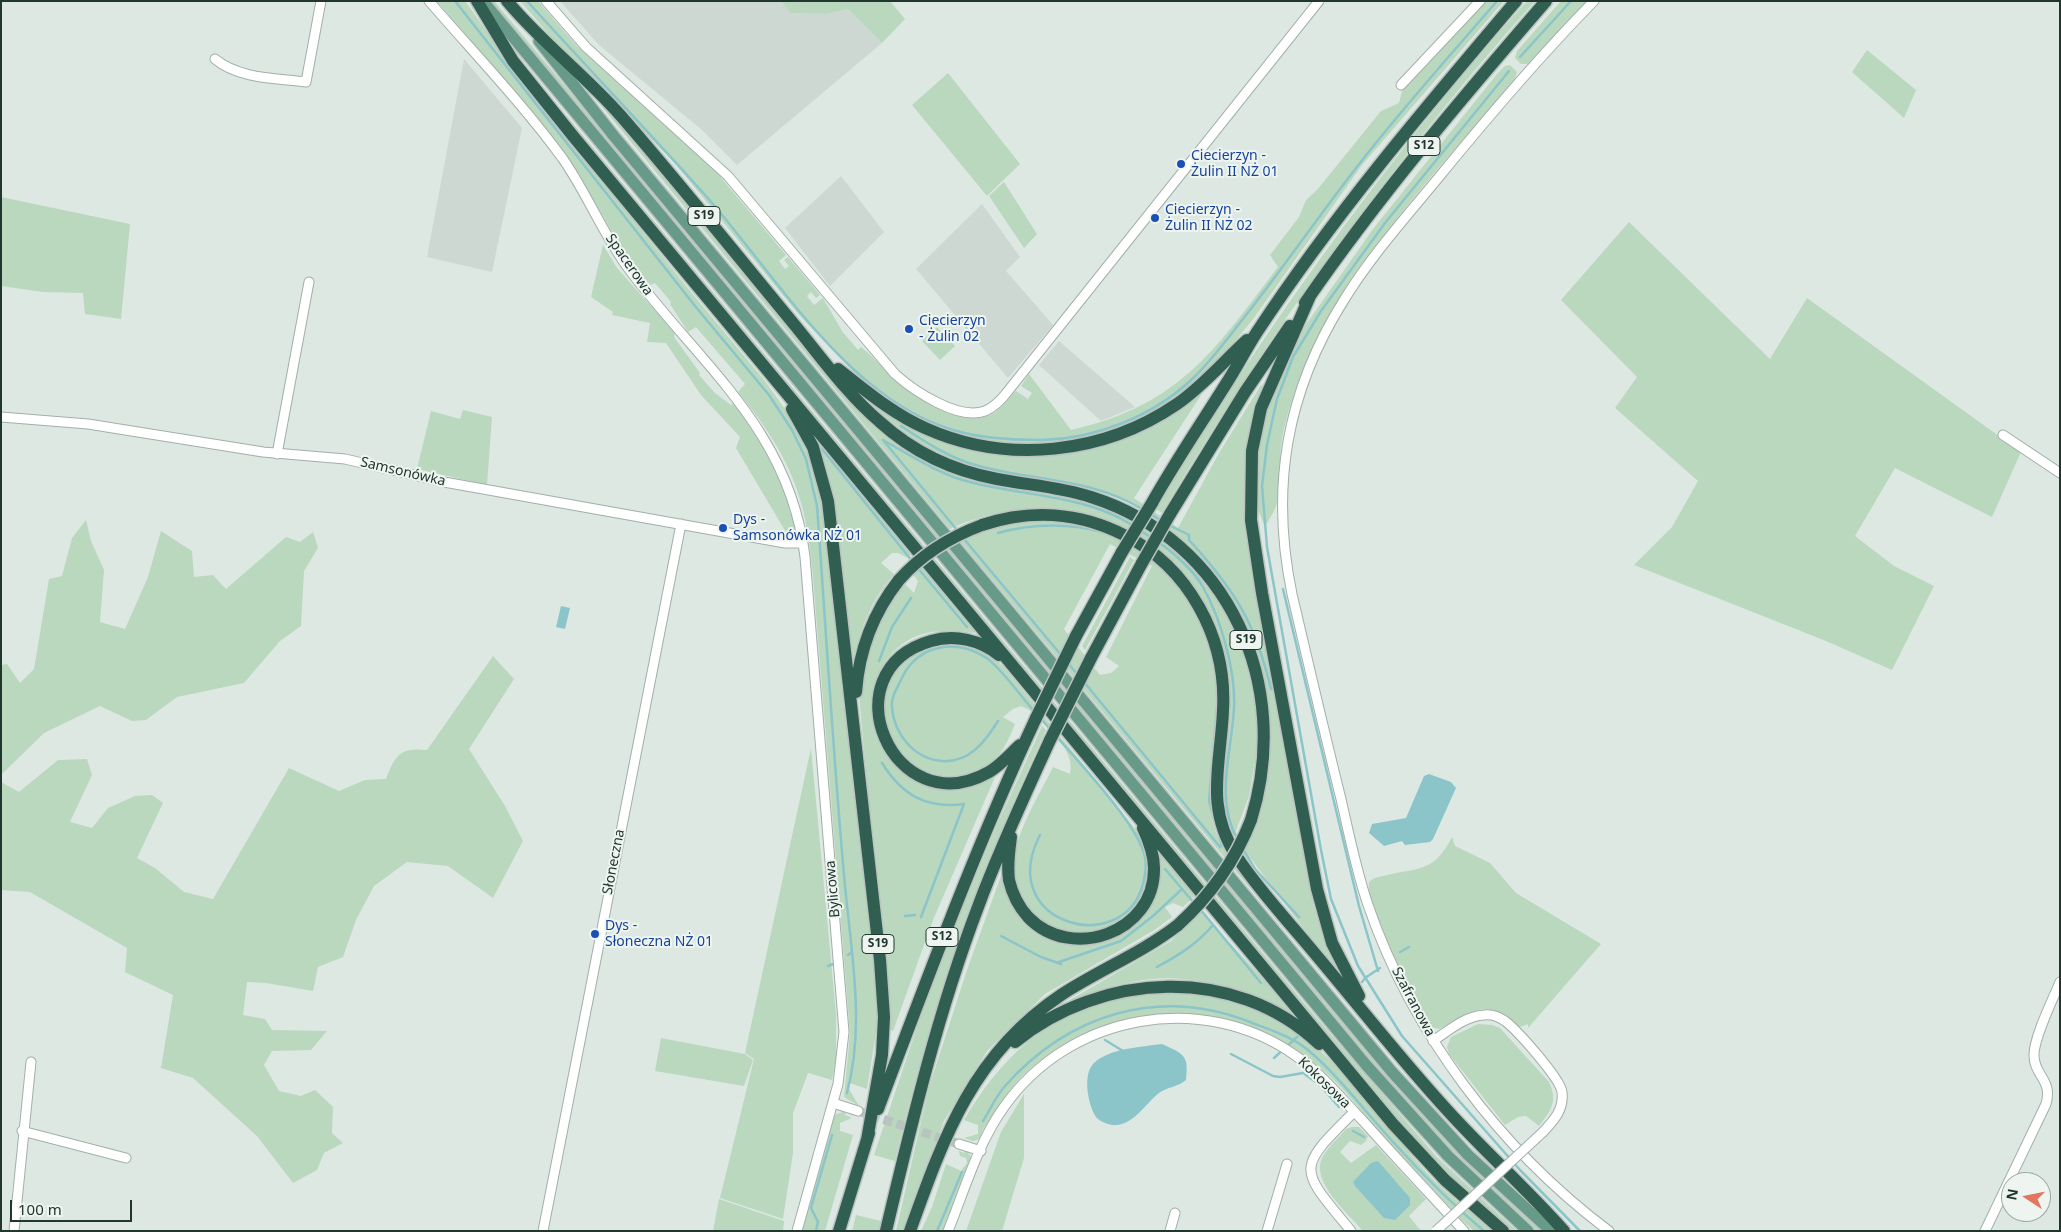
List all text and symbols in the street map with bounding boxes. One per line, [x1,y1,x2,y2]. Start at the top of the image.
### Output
road number: S12 [1408,136,1440,156]
place label: Ciecierzyn - Żulin II NŻ 01 [1191,148,1279,180]
marker: Ciecierzyn - Żulin II NŻ 01 [1175,158,1187,170]
place label: Ciecierzyn - Żulin II NŻ 02 [1165,202,1253,234]
road number: S19 [688,207,720,226]
marker: Ciecierzyn - Żulin II NŻ 02 [1149,212,1161,224]
street label: Spacerowa [602,231,656,299]
place label: Ciecierzyn - Żulin 02 [919,313,986,346]
marker: Ciecierzyn - Żulin 02 [903,323,915,335]
street label: Samsonówka [359,454,447,490]
place label: Dys - Samsonówka NŻ 01 [733,512,862,544]
marker: Dys - Samsonówka NŻ 01 [717,522,729,534]
road number: S19 [1230,630,1262,650]
street label: Słoneczna [599,828,629,896]
street label: Bylicowa [822,860,844,918]
place label: Dys - Słoneczna NŻ 01 [605,918,713,950]
marker: Dys - Słoneczna NŻ 01 [589,928,601,940]
road number: S12 [926,928,958,946]
road number: S19 [862,934,894,954]
street label: Szafranowa [1388,965,1438,1039]
street label: Kokosowa [1294,1054,1354,1112]
north arrow [2001,1172,2051,1222]
text: N [2001,1187,2022,1202]
scale bar [12,1190,135,1222]
text: 100 m [18,1199,62,1219]

